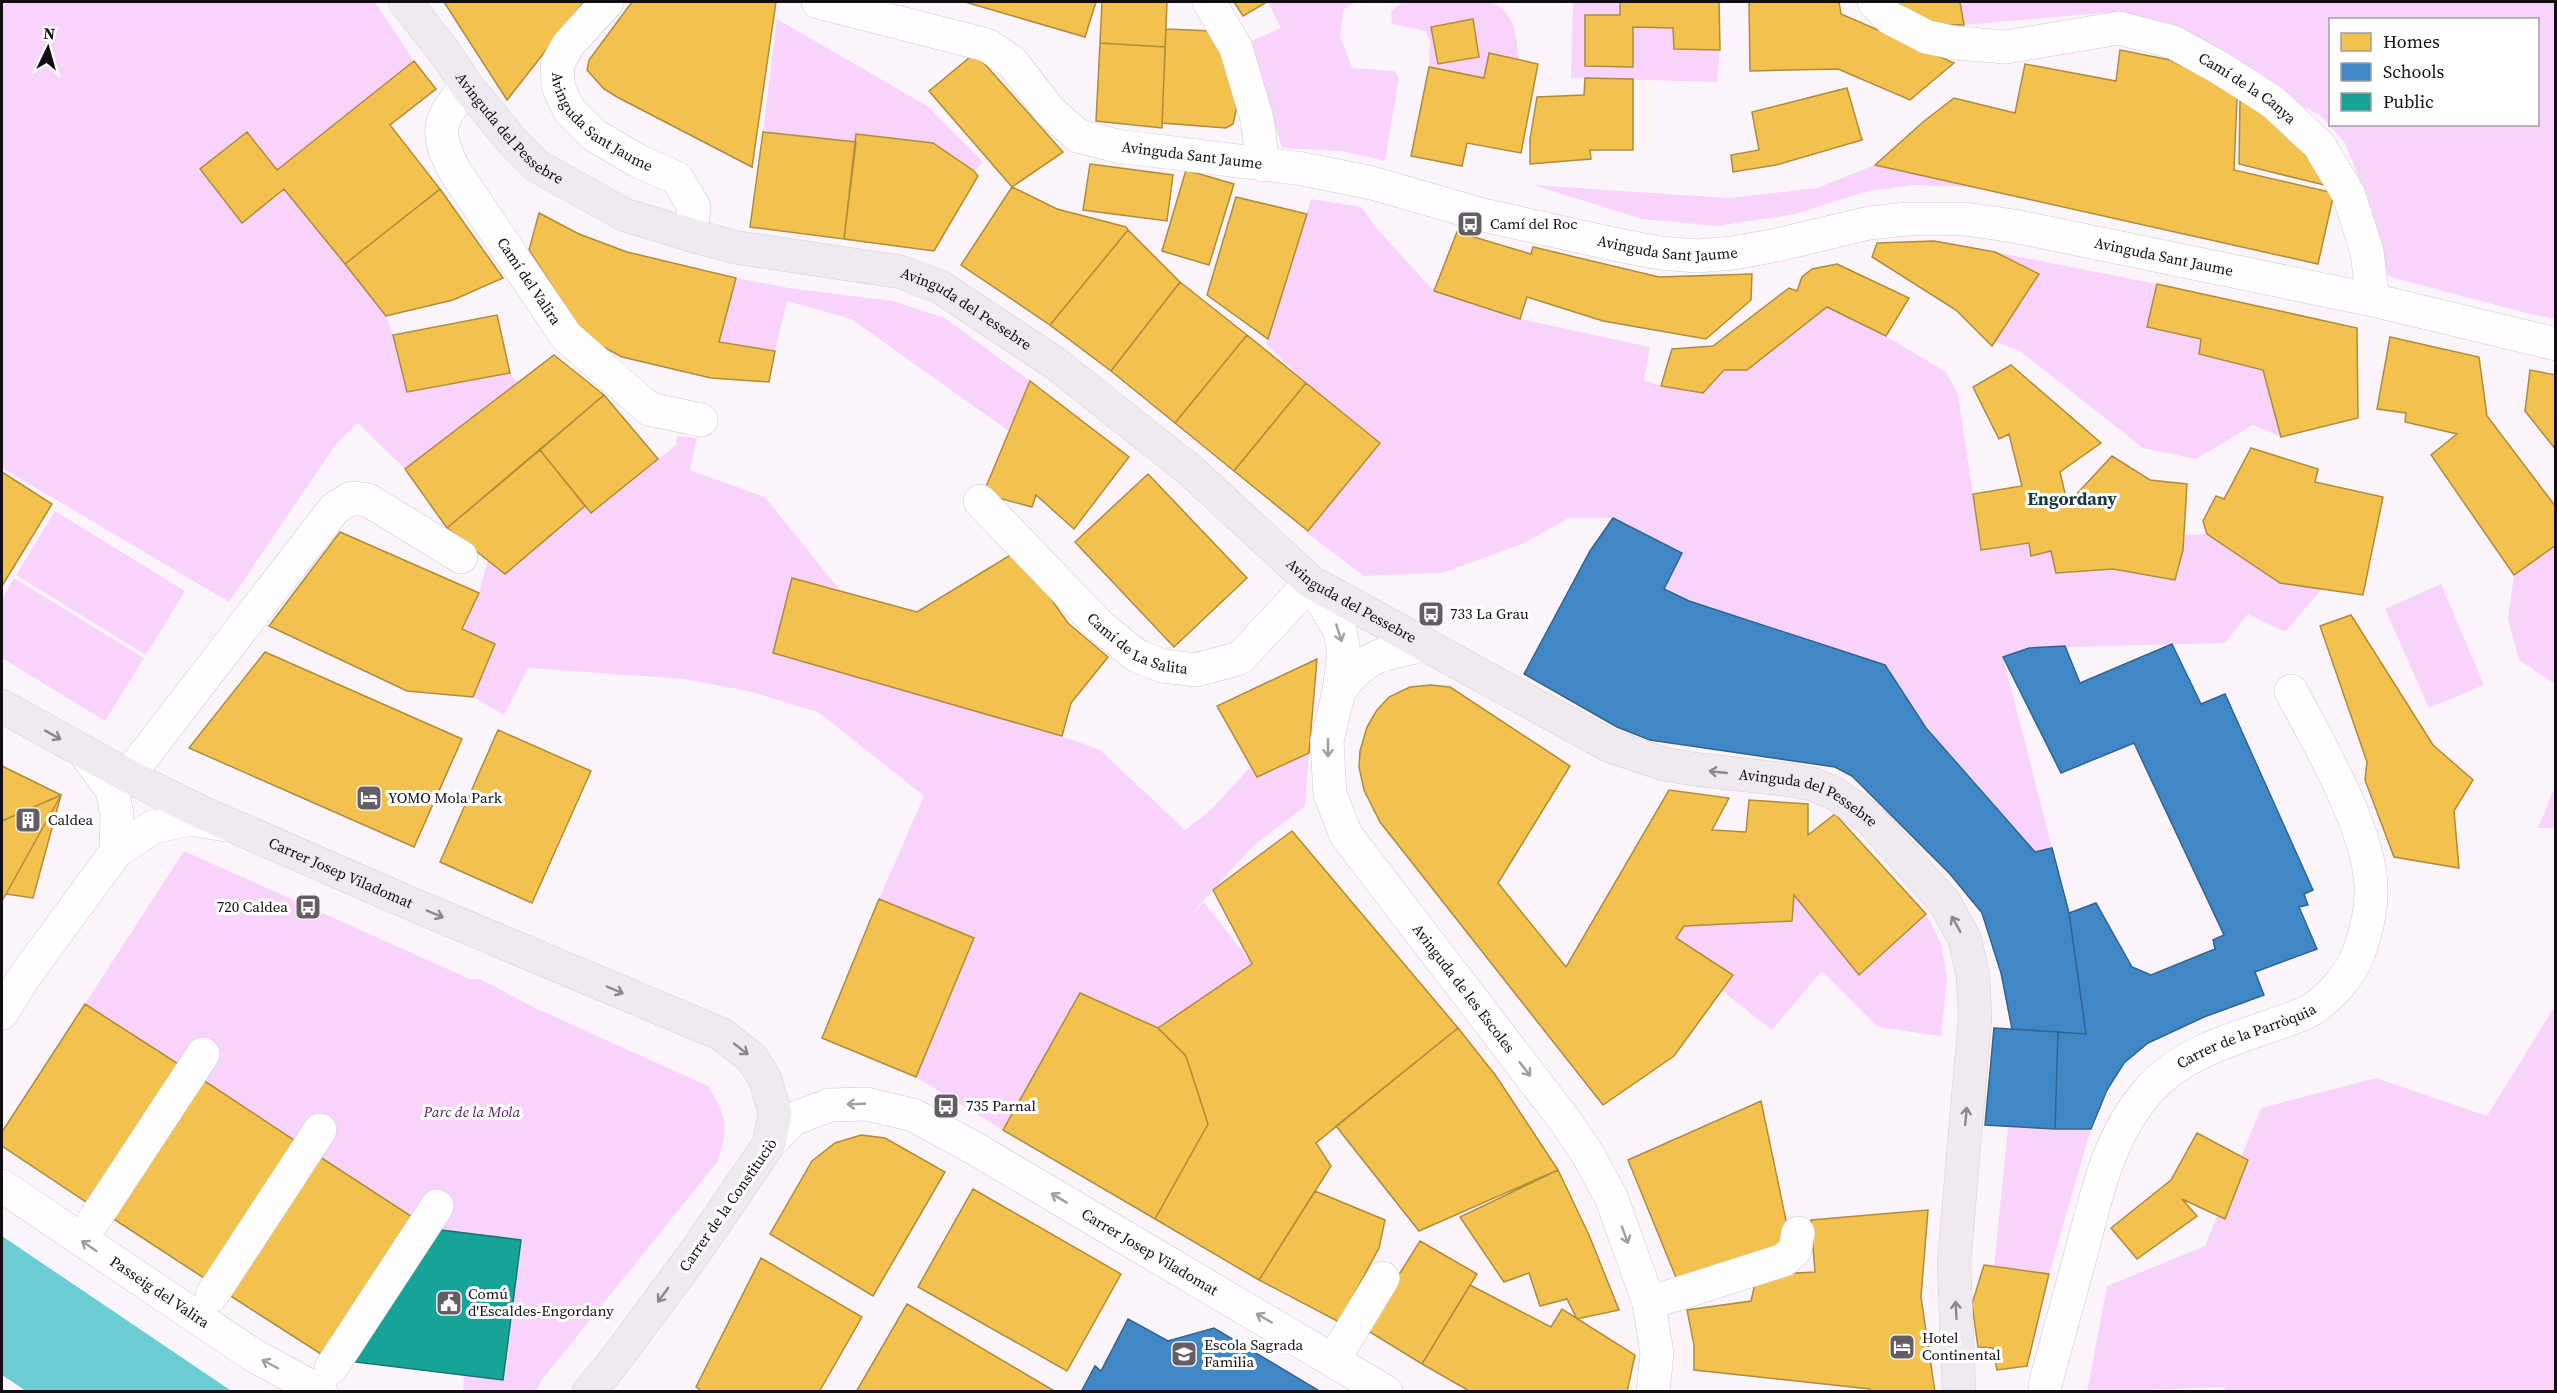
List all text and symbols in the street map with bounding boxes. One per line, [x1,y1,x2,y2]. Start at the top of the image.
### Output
north arrow [18,18,78,78]
legend [2329,18,2539,126]
text: N [43,22,56,45]
text: Homes [2383,29,2440,54]
street label: Camí de la Canya [2195,47,2301,129]
text: Schools [2383,59,2445,84]
street label: Avinguda del Pessebre [451,68,568,189]
street label: Avinguda Sant Jaume [547,72,656,176]
text: Public [2383,89,2434,114]
street label: Avinguda Sant Jaume [1121,136,1264,174]
bus stop icon: Camí del Roc [1455,209,1485,239]
place label: Camí del Roc [1490,213,1578,234]
street label: Avinguda Sant Jaume [1596,230,1740,266]
street label: Avinguda Sant Jaume [2092,232,2236,281]
street label: Camí del Valira [492,233,567,329]
street label: Avinguda del Pessebre [898,262,1036,355]
district label: Engordany [2027,486,2117,511]
street label: Avinguda del Pessebre [1282,553,1421,648]
bus stop icon: 733 La Grau [1416,599,1446,629]
place label: 733 La Grau [1450,603,1529,624]
street label: Camí de La Salita [1083,608,1189,679]
one-way arrow [1334,623,1345,642]
one-way arrow [44,729,61,741]
one-way arrow [1322,738,1334,758]
street label: Avinguda del Pessebre [1738,763,1883,831]
one-way arrow [1708,766,1728,777]
hotel icon: YOMO Mola Park [354,783,384,813]
place label: YOMO Mola Park [388,787,503,808]
building icon: Caldea [13,805,43,835]
place label: Caldea [48,809,94,830]
street label: Carrer Josep Viladomat [265,832,416,913]
bus stop icon: 720 Caldea [293,892,323,922]
place label: 720 Caldea [217,896,288,917]
one-way arrow [426,909,444,920]
one-way arrow [1950,916,1962,933]
street label: Avinguda de les Escoles [1408,919,1520,1057]
one-way arrow [605,985,624,996]
street label: Carrer de la Parròquia [2172,998,2320,1074]
one-way arrow [732,1042,748,1055]
one-way arrow [1518,1060,1531,1076]
bus stop icon: 735 Parnal [931,1091,961,1121]
place label: 735 Parnal [966,1095,1036,1116]
one-way arrow [847,1099,867,1110]
park label: Parc de la Mola [423,1101,521,1122]
one-way arrow [1961,1106,1972,1126]
street label: Carrer de la Constituciò [674,1134,782,1276]
one-way arrow [1051,1192,1069,1203]
street label: Carrer Josep Viladomat [1078,1203,1222,1300]
one-way arrow [1620,1225,1631,1243]
one-way arrow [82,1240,98,1252]
street label: Passeig del Valira [106,1251,214,1333]
place label: Comú d'Escaldes-Engordany [468,1283,614,1321]
one-way arrow [657,1287,669,1303]
public building icon: Comú d'Escaldes-Engordany [434,1288,464,1318]
one-way arrow [1950,1301,1961,1321]
one-way arrow [1256,1312,1273,1324]
place label: Hotel Continental [1922,1327,2001,1365]
hotel icon: Hotel Continental [1887,1332,1917,1362]
place label: Escola Sagrada Familia [1204,1334,1304,1372]
school or university icon: Escola Sagrada Familia [1169,1339,1199,1369]
one-way arrow [261,1358,279,1369]

